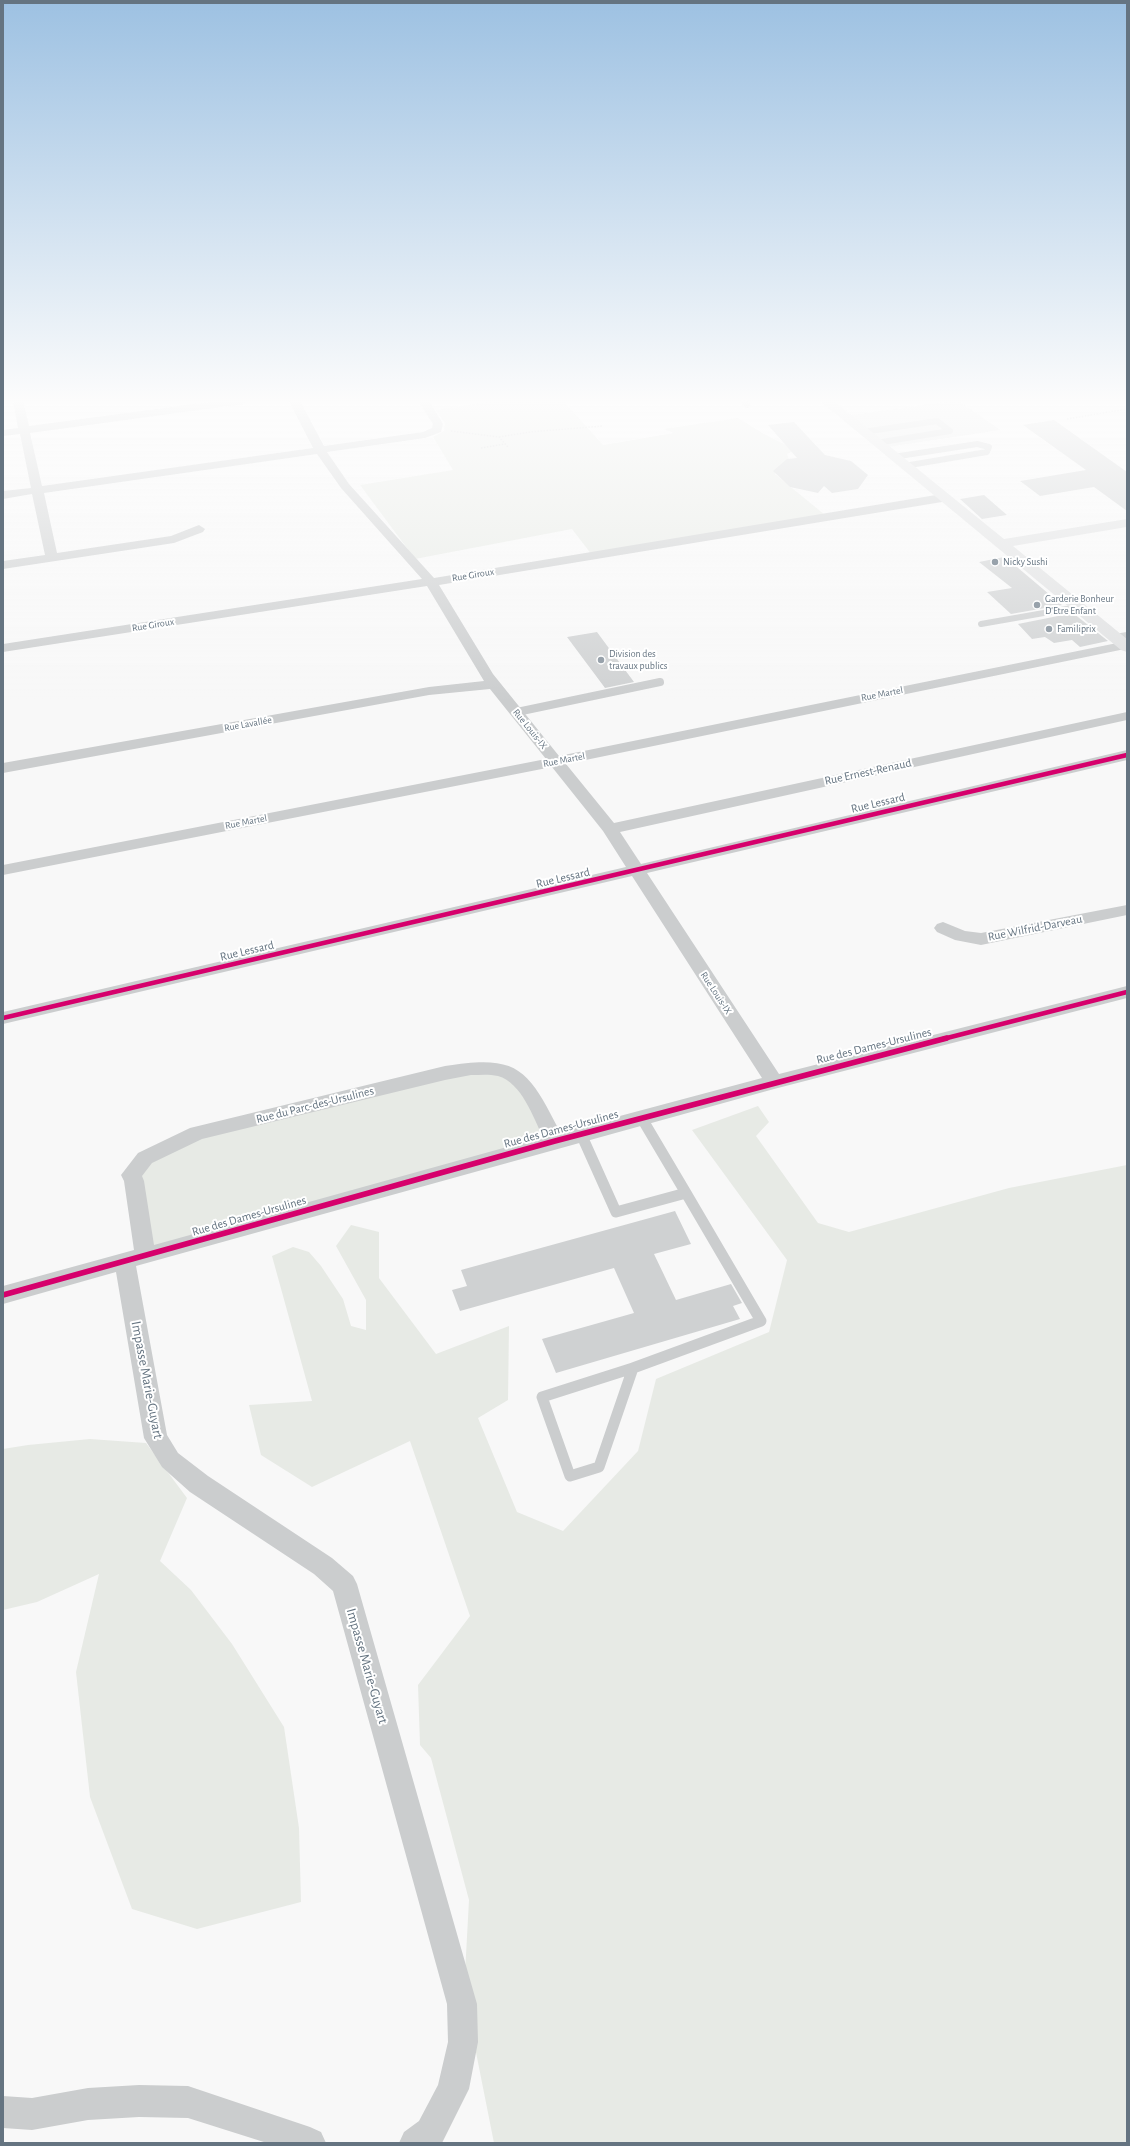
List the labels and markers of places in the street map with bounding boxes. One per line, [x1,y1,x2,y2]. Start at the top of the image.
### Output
place label: Nicky Sushi [1003,556,1048,568]
marker: Nicky Sushi [990,557,1000,567]
place label: Garderie Bonheur D'Etre Enfant [1045,593,1114,616]
marker: Garderie Bonheur D'Etre Enfant [1032,600,1042,610]
place label: Familiprix [1057,623,1096,635]
marker: Familiprix [1044,624,1054,634]
place label: Division des travaux publics [609,648,667,672]
marker: Division des travaux publics [596,655,606,665]

